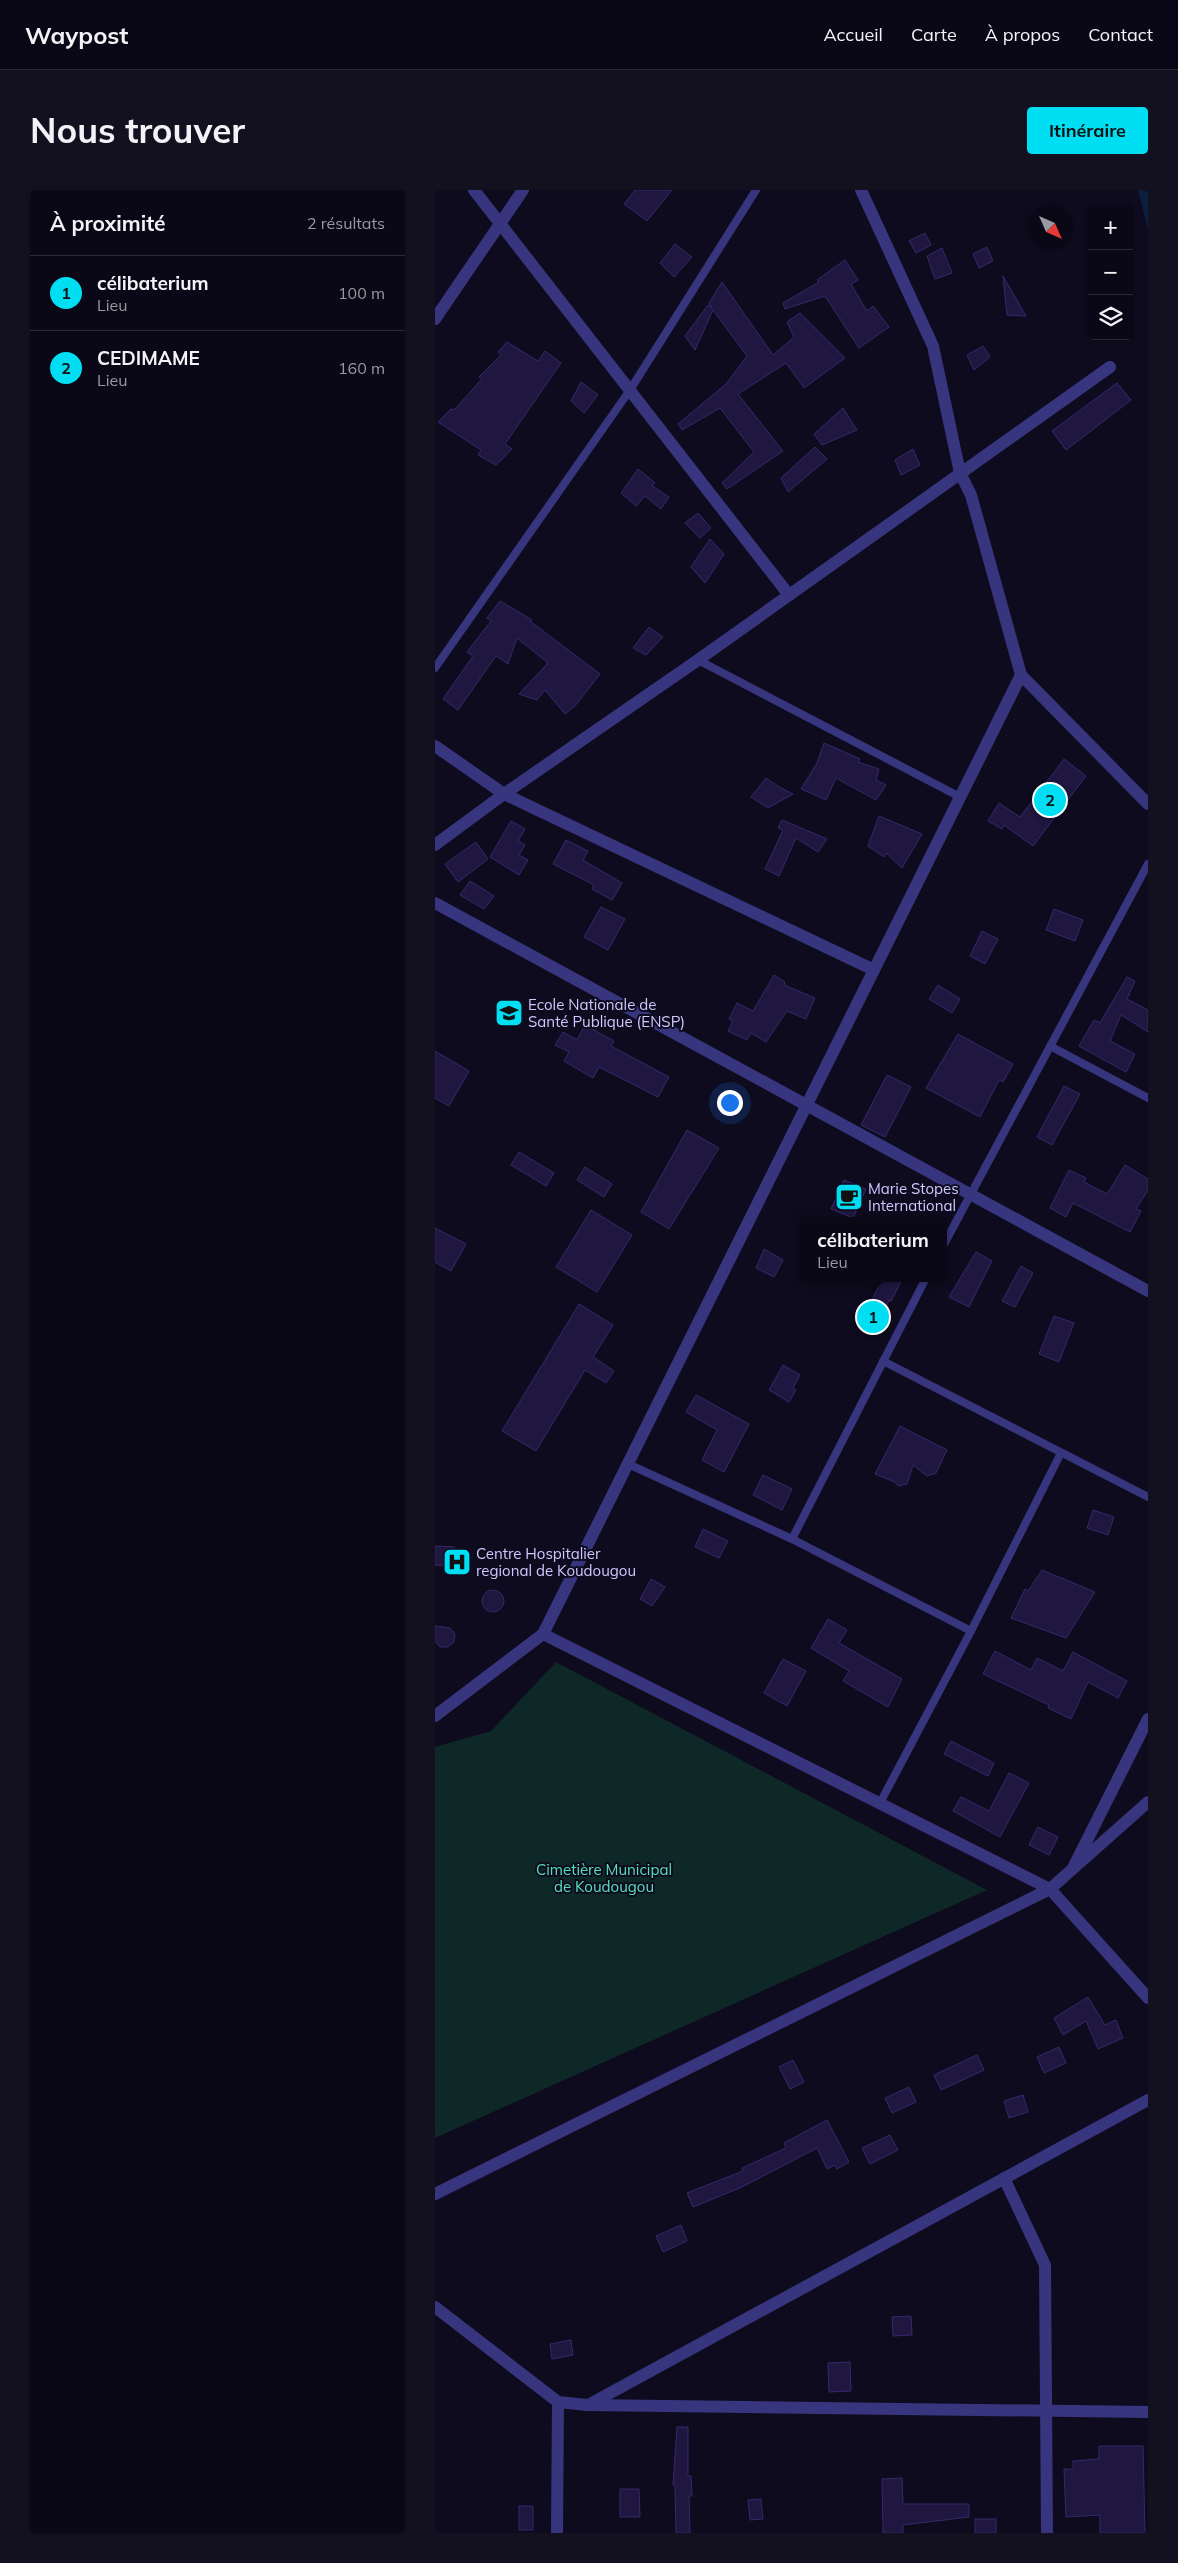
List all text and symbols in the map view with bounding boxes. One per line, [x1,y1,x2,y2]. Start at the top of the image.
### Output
text: Waypost [25,20,128,50]
text: Accueil [823,23,883,46]
text: Carte [911,23,957,46]
text: À propos [985,23,1060,46]
text: Contact [1088,23,1153,46]
button: Itinéraire [1027,107,1148,154]
text: Nous trouver [30,108,245,152]
north arrow [1028,205,1073,250]
map controls [1088,205,1133,340]
button: + [1088,205,1133,250]
text: À proximité [50,210,166,236]
text: 2 résultats [307,213,385,233]
button: − [1088,250,1133,295]
text: célibaterium [97,271,209,295]
text: 1 [61,283,71,303]
text: 100 m [338,283,385,303]
text: Lieu [97,295,127,315]
button: layers [1088,295,1133,340]
text: CEDIMAME [97,346,200,370]
text: 2 [61,358,71,378]
text: 160 m [338,358,385,378]
text: Lieu [97,370,127,390]
pin: 2 [1034,781,1066,819]
place label: Ecole Nationale de Santé Publique (ENSP) [528,995,685,1031]
school or university icon: Ecole Nationale de Santé Publique (ENSP) [494,998,524,1028]
your location [717,1090,743,1116]
place label: Marie Stopes International [868,1179,959,1215]
cafe icon: Marie Stopes International [834,1182,864,1212]
popup [799,1217,947,1282]
text: célibaterium [817,1228,929,1252]
text: Lieu [817,1252,848,1272]
pin: 1 [857,1298,889,1336]
place label: Centre Hospitalier regional de Koudougou [476,1544,636,1580]
hospital icon: Centre Hospitalier regional de Koudougou [442,1547,472,1577]
park label: Cimetière Municipal de Koudougou [536,1860,672,1896]

